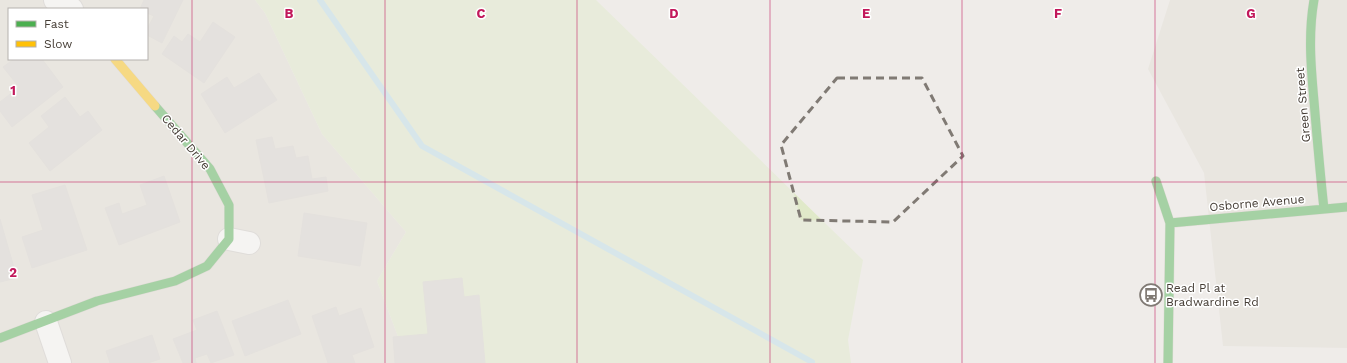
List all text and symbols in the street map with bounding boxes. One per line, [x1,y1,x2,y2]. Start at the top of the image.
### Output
text: B [285,6,294,21]
text: C [477,6,486,21]
text: D [669,6,679,21]
text: E [862,6,870,21]
text: F [1054,6,1062,21]
text: G [1246,6,1256,21]
legend [8,8,148,60]
text: Fast [44,17,69,31]
text: Slow [44,37,72,51]
street label: Green Street [1293,67,1313,143]
text: 1 [10,83,16,98]
street label: Cedar Drive [159,111,213,173]
street label: Osborne Avenue [1209,192,1305,214]
text: 2 [9,265,17,280]
place label: Read Pl at Bradwardine Rd [1166,281,1259,309]
bus stop icon: Read Pl at Bradwardine Rd [1138,282,1164,308]

